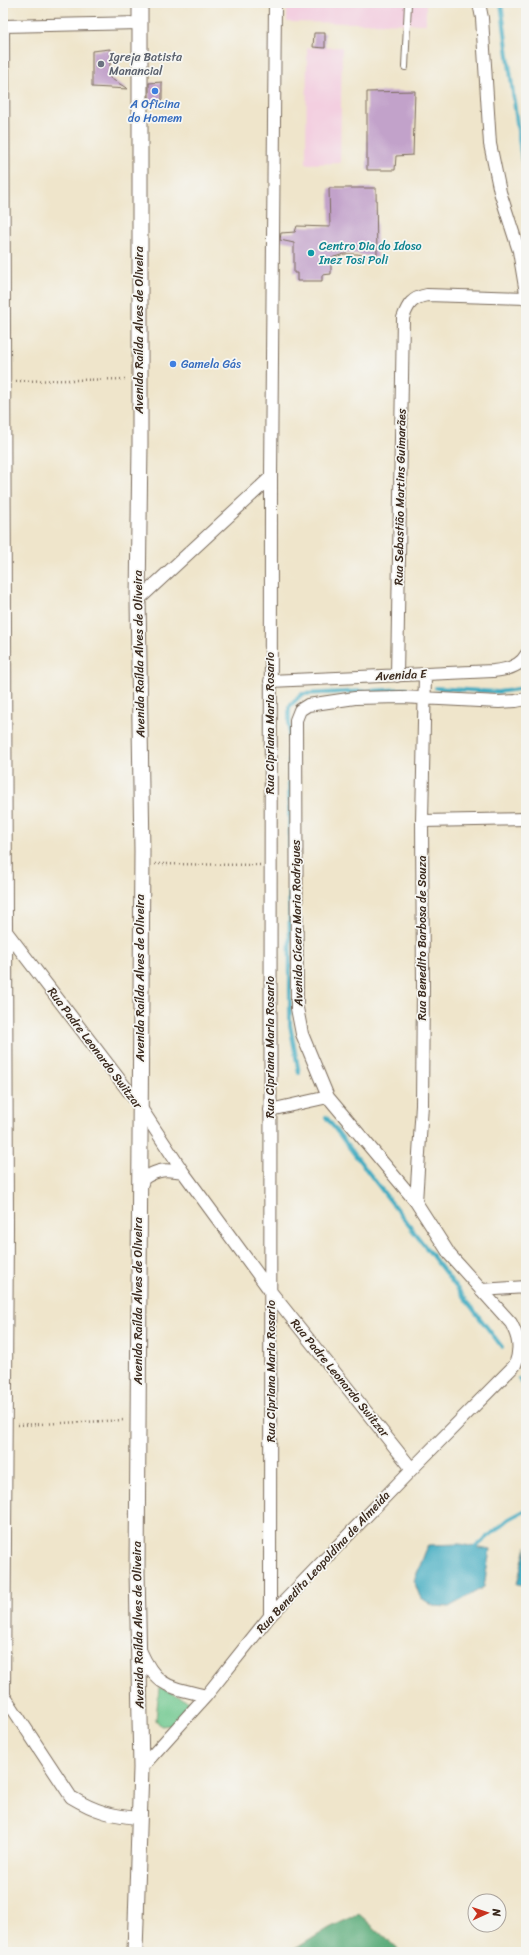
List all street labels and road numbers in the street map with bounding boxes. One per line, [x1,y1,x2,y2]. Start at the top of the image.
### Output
street label: Avenida Raílda Alves de Oliveira [128,245,150,415]
street label: Rua Sebastião Martins Guimarães [387,408,413,586]
street label: Avenida Raílda Alves de Oliveira [127,569,151,739]
street label: Rua Cipriana Maria Rosario [259,652,281,794]
street label: Avenida E [374,663,429,687]
street label: Avenida Cícera Maria Rodrigues [285,839,309,1008]
street label: Rua Benedito Barbosa de Souza [411,856,433,1021]
street label: Avenida Raílda Alves de Oliveira [129,893,151,1063]
street label: Rua Cipriana Maria Rosario [259,976,281,1118]
street label: Rua Padre Leonardo Switzar [42,982,149,1115]
street label: Avenida Raílda Alves de Oliveira [127,1216,149,1386]
street label: Rua Cipriana Maria Rosario [260,1300,282,1442]
street label: Rua Padre Leonardo Switzar [285,1314,396,1443]
street label: Rua Benedita Leopoldina de Almeida [251,1485,395,1639]
street label: Avenida Raílda Alves de Oliveira [126,1540,150,1710]

